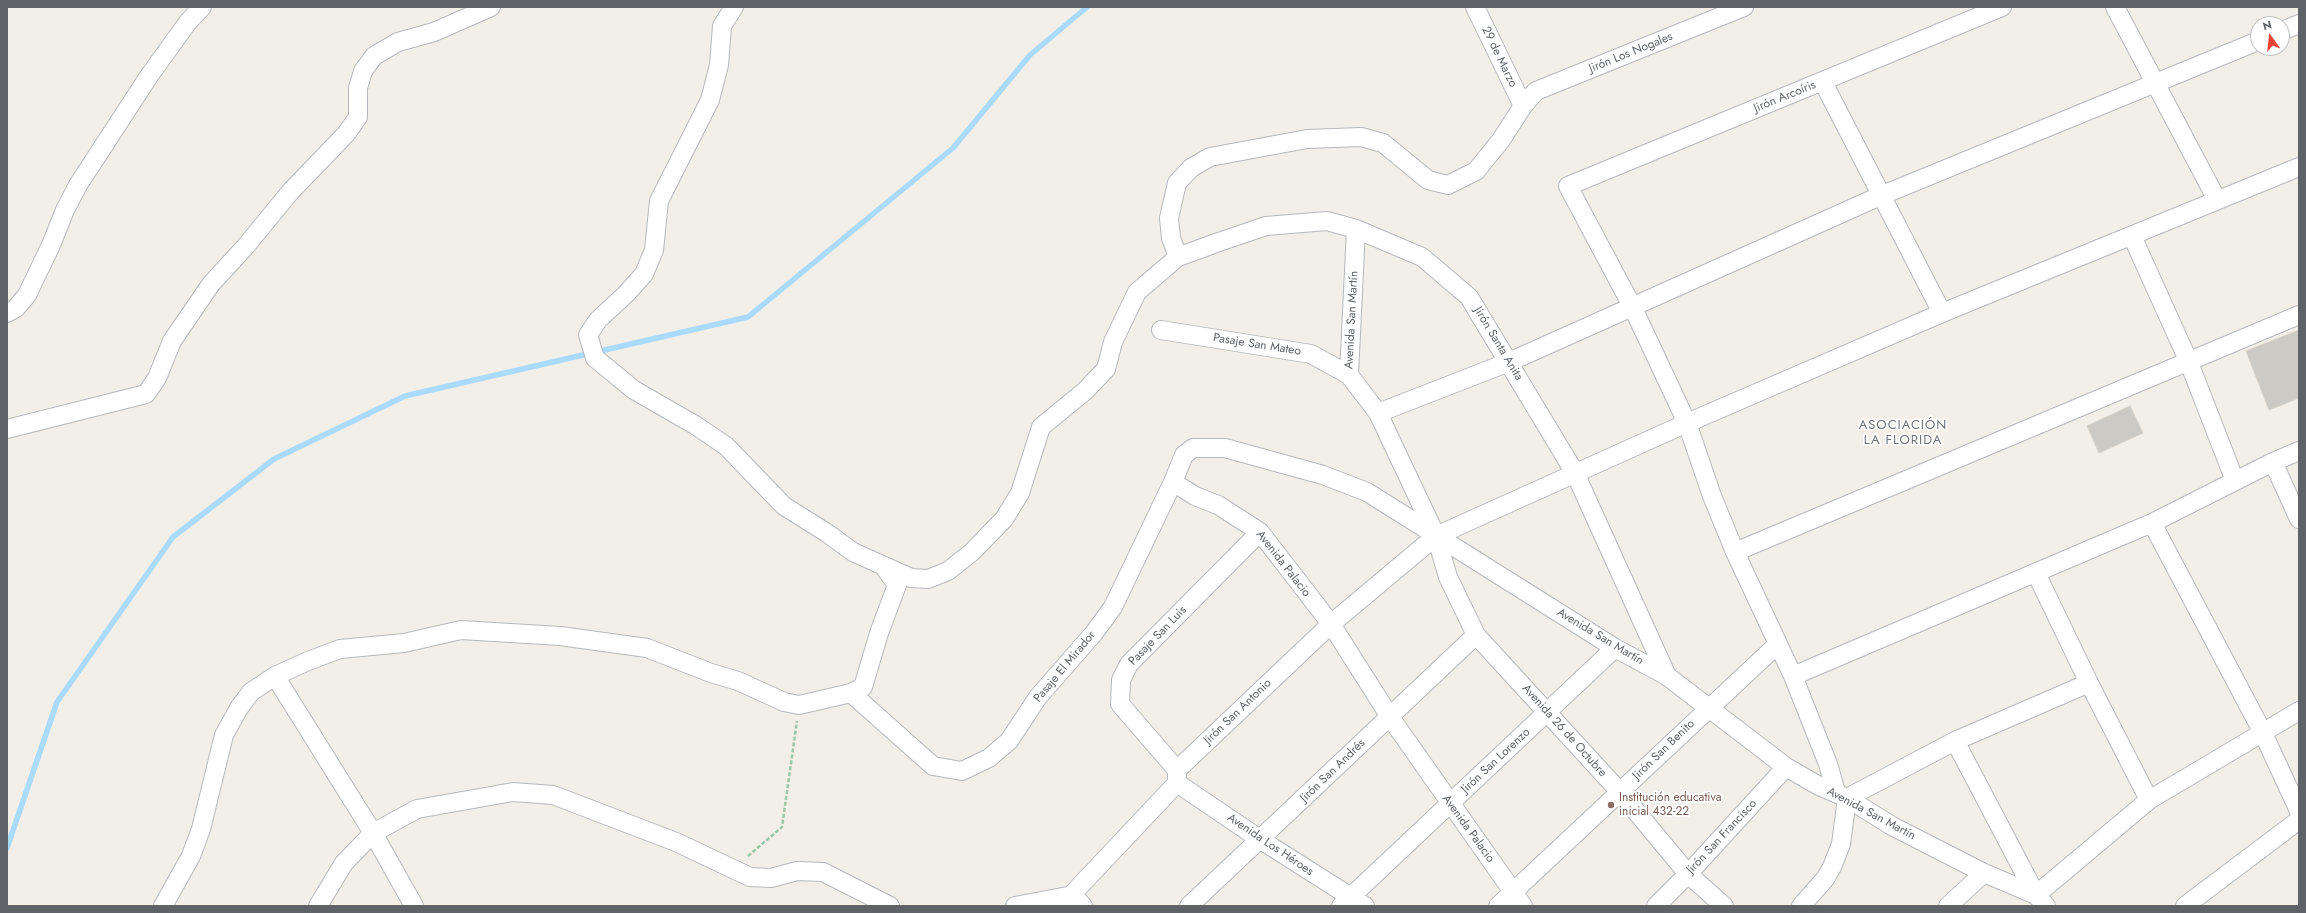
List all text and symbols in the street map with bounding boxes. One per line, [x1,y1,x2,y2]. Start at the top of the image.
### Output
north arrow [2250,16,2290,56]
text: N [2261,17,2273,34]
street label: 29 de Marzo [1478,24,1520,90]
street label: Jirón Los Nogales [1587,30,1675,76]
street label: Jirón Arcoíris [1752,78,1818,116]
street label: Avenida San Martín [1342,270,1362,370]
street label: Jirón Santa Anita [1470,305,1526,383]
street label: Pasaje San Mateo [1212,331,1302,359]
district label: ASOCIACIÓN LA FLORIDA [1859,418,1947,449]
street label: Avenida Palacio [1253,528,1313,600]
street label: Pasaje San Luis [1126,603,1190,669]
street label: Avenida San Martín [1554,605,1646,669]
street label: Pasaje El Mirador [1031,628,1099,706]
street label: Jirón San Antonio [1201,676,1275,748]
street label: Avenida 26 de Octubre [1519,682,1609,780]
street label: Jirón San Benito [1630,717,1698,783]
street label: Jirón San Lorenzo [1459,725,1533,797]
street label: Jirón San Andrés [1298,736,1368,806]
street label: Avenida San Martín [1824,785,1918,843]
place label: Institución educativa inicial 432-22 [1619,791,1721,819]
street label: Avenida Palacio [1439,792,1497,866]
street label: Jirón San Francisco [1684,797,1760,877]
marker: Institución educativa inicial 432-22 [1606,800,1616,810]
street label: Avenida Los Héroes [1224,811,1316,879]

